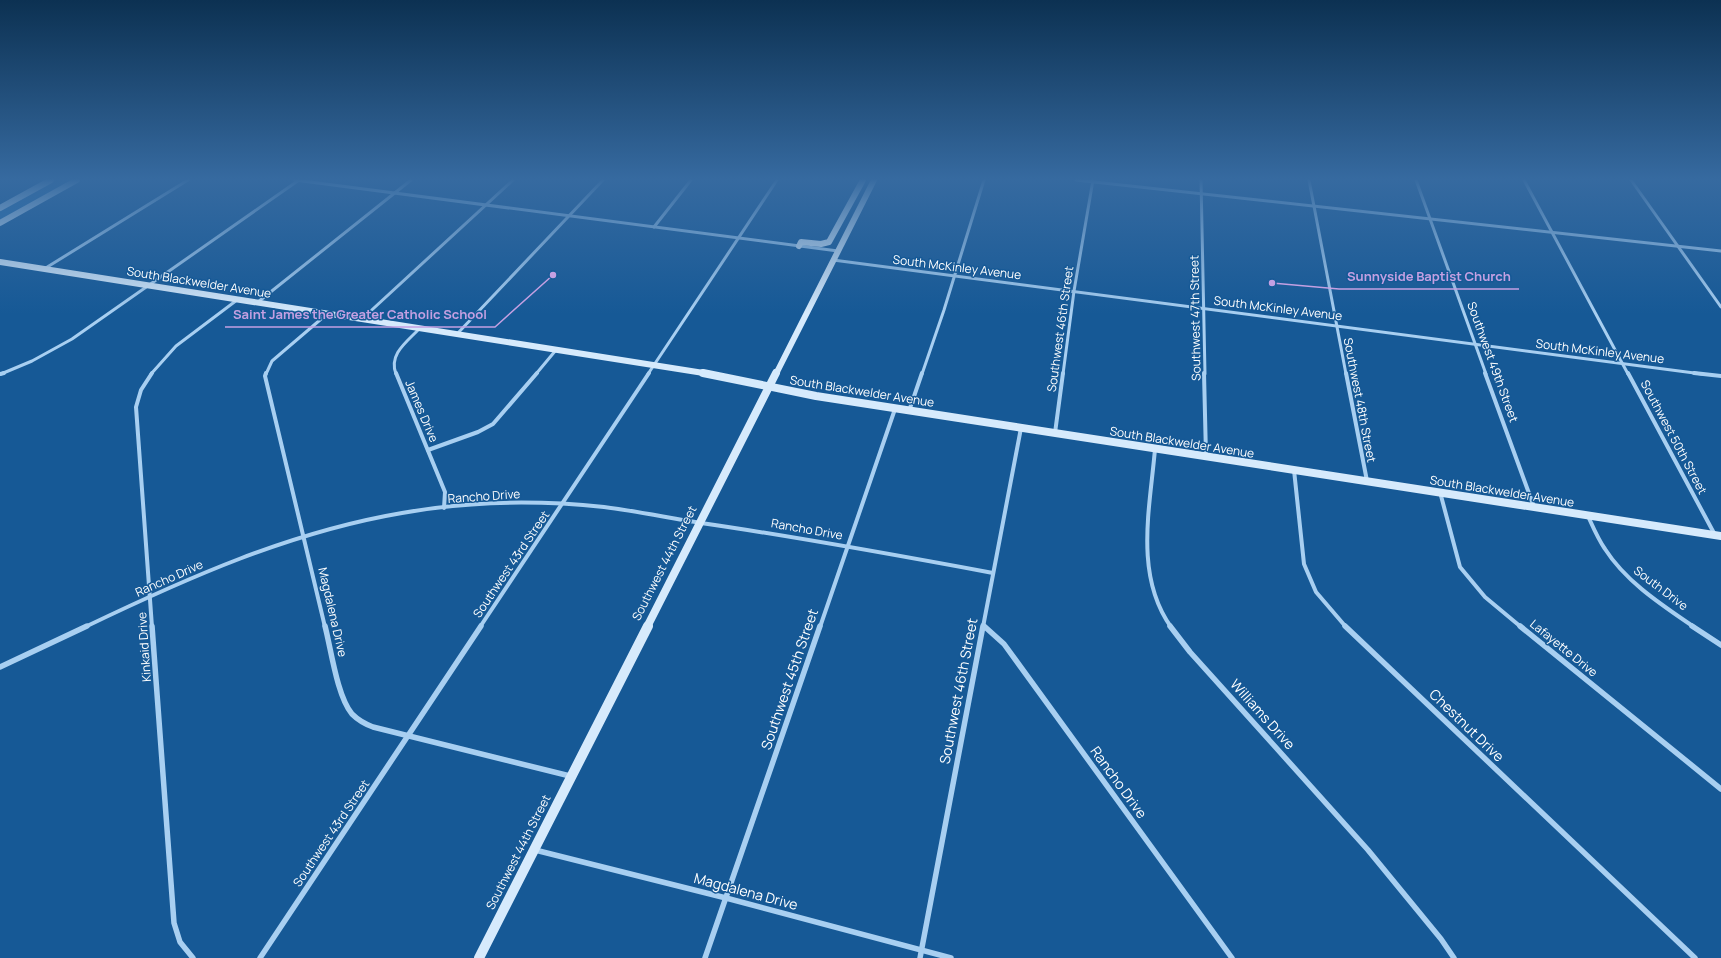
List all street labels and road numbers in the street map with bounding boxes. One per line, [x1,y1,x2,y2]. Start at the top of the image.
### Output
street label: South McKinley Avenue [892,251,1022,283]
street label: Southwest 47th Street [1185,255,1205,381]
street label: South Blackwelder Avenue [126,262,272,302]
street label: Southwest 46th Street [1043,265,1077,393]
street label: South McKinley Avenue [1213,292,1343,324]
street label: Southwest 49th Street [1463,299,1523,425]
street label: South McKinley Avenue [1535,335,1665,367]
street label: Southwest 48th Street [1340,336,1380,464]
street label: South Blackwelder Avenue [789,371,935,411]
street label: James Drive [401,377,443,445]
street label: Southwest 50th Street [1637,377,1711,497]
street label: South Blackwelder Avenue [1109,422,1255,462]
street label: South Blackwelder Avenue [1429,471,1575,511]
street label: Rancho Drive [447,485,521,507]
street label: Southwest 44th Street [628,502,700,623]
street label: Southwest 43rd Street [469,507,553,621]
street label: Rancho Drive [770,514,844,544]
street label: Rancho Drive [132,555,206,601]
street label: South Drive [1630,562,1692,614]
street label: Magdalena Drive [314,565,352,659]
street label: Southwest 45th Street [756,606,822,752]
street label: Kinkaid Drive [133,611,155,683]
street label: Lafayette Drive [1527,615,1601,681]
street label: Southwest 46th Street [935,616,982,766]
street label: Williams Drive [1226,675,1300,753]
street label: Chestnut Drive [1425,684,1509,766]
street label: Rancho Drive [1086,742,1152,822]
street label: Southwest 43rd Street [289,776,373,890]
street label: Southwest 44th Street [482,791,554,912]
street label: Magdalena Drive [692,868,800,914]

